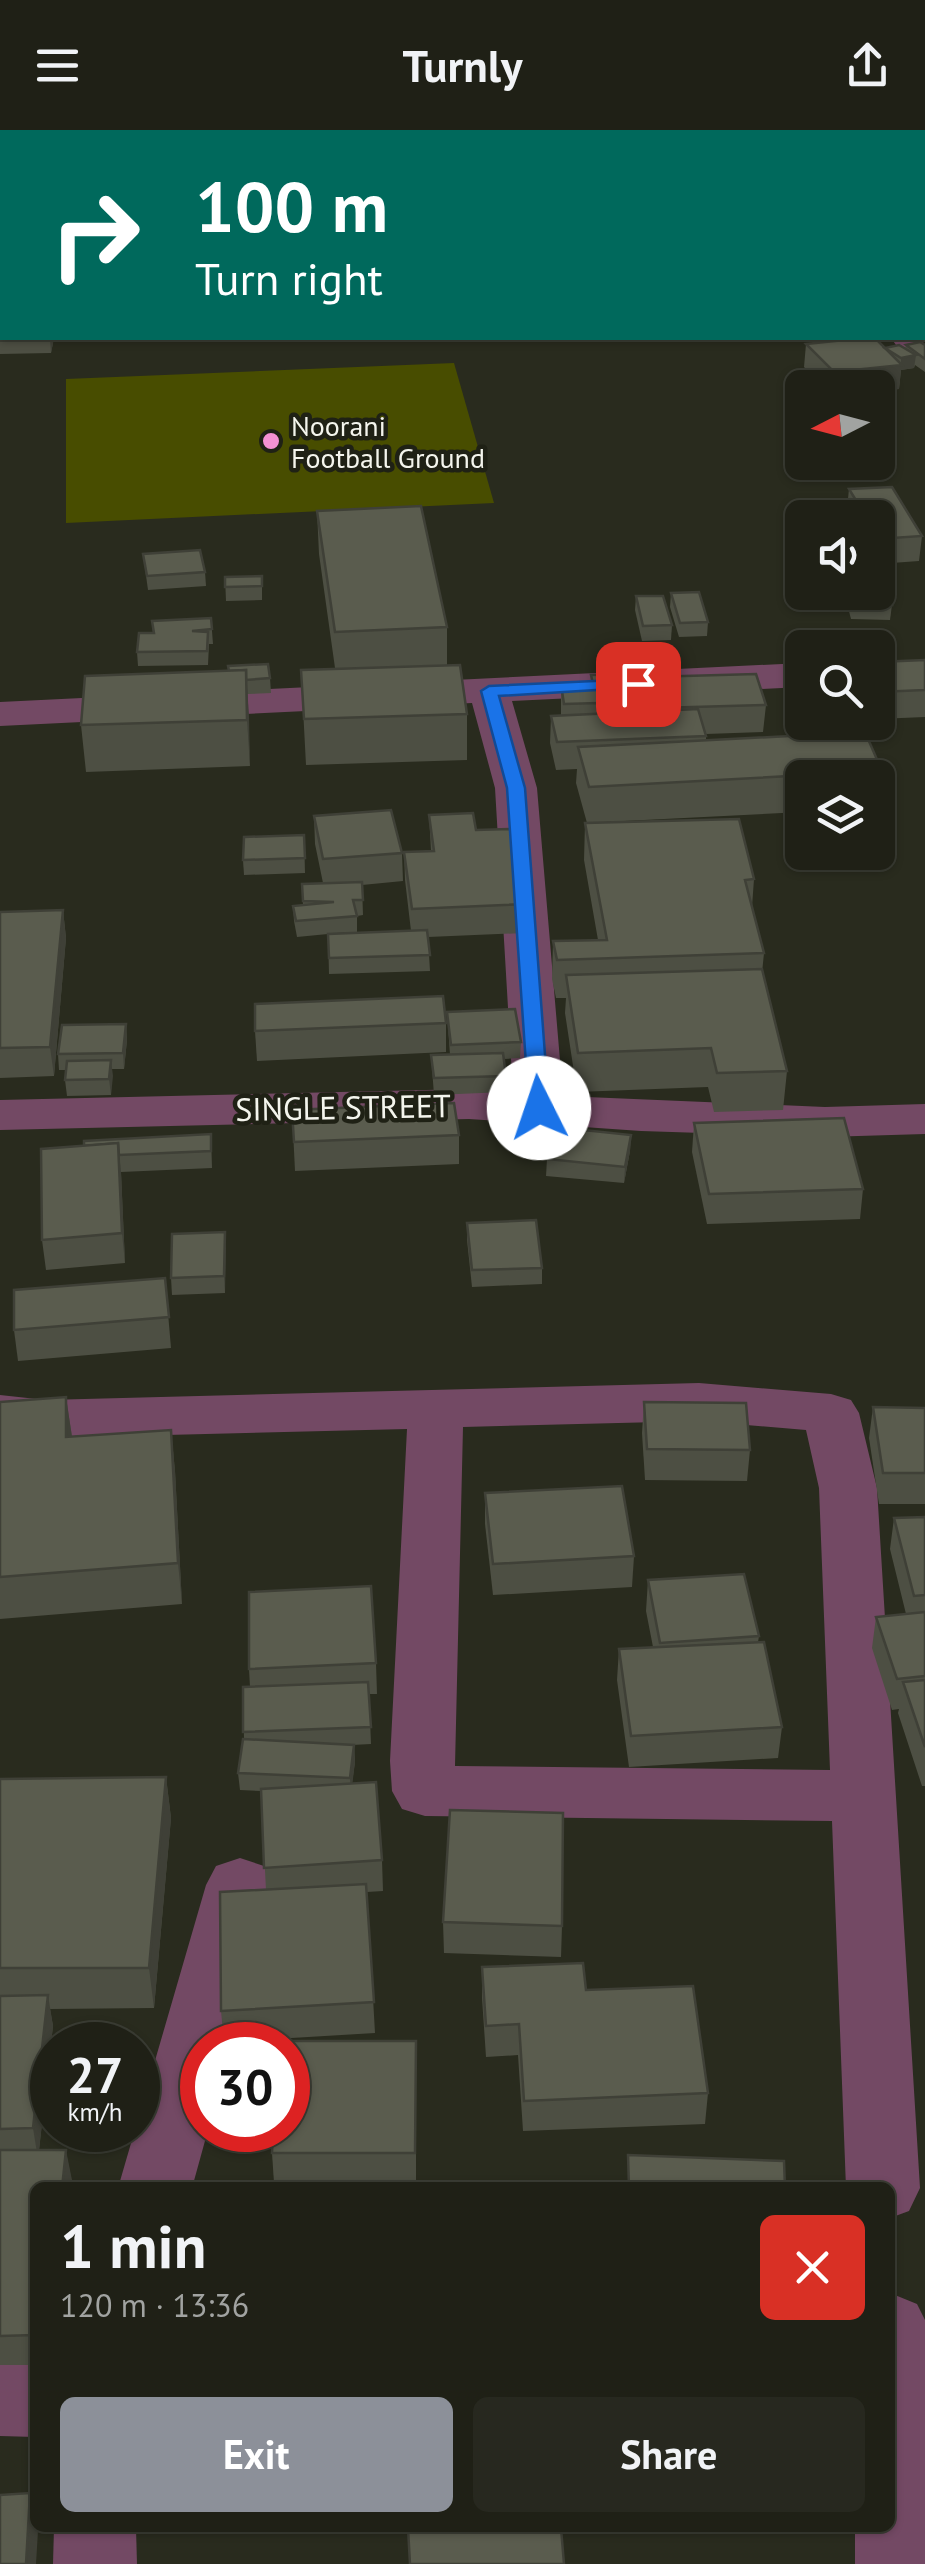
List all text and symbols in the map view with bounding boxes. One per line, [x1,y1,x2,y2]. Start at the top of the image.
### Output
text: Turnly [402,36,523,94]
icon: menu [30,38,85,93]
icon: share [840,38,895,93]
text: 100 m [195,161,388,251]
icon: right [30,170,160,300]
text: Turn right [195,249,383,307]
north arrow [785,370,895,480]
map controls [785,370,895,870]
place label: Noorani Football Ground [291,407,485,476]
marker: Noorani Football Ground [260,430,282,452]
button: sound [785,500,895,610]
button: search [785,630,895,740]
pin [596,642,681,727]
icon: arrive [611,657,666,712]
button: layers [785,760,895,870]
position arrow [487,1056,591,1160]
street label: SINGLE STREET [235,1084,451,1130]
speed limit sign: 30 [180,2022,310,2152]
text: 27 [67,2042,123,2107]
text: km/h [68,2096,122,2128]
text: 1 min [60,2207,206,2285]
button: close [760,2215,865,2320]
text: 120 m · 13:36 [60,2284,249,2326]
button: Exit [60,2397,453,2512]
button: Share [473,2397,865,2512]

